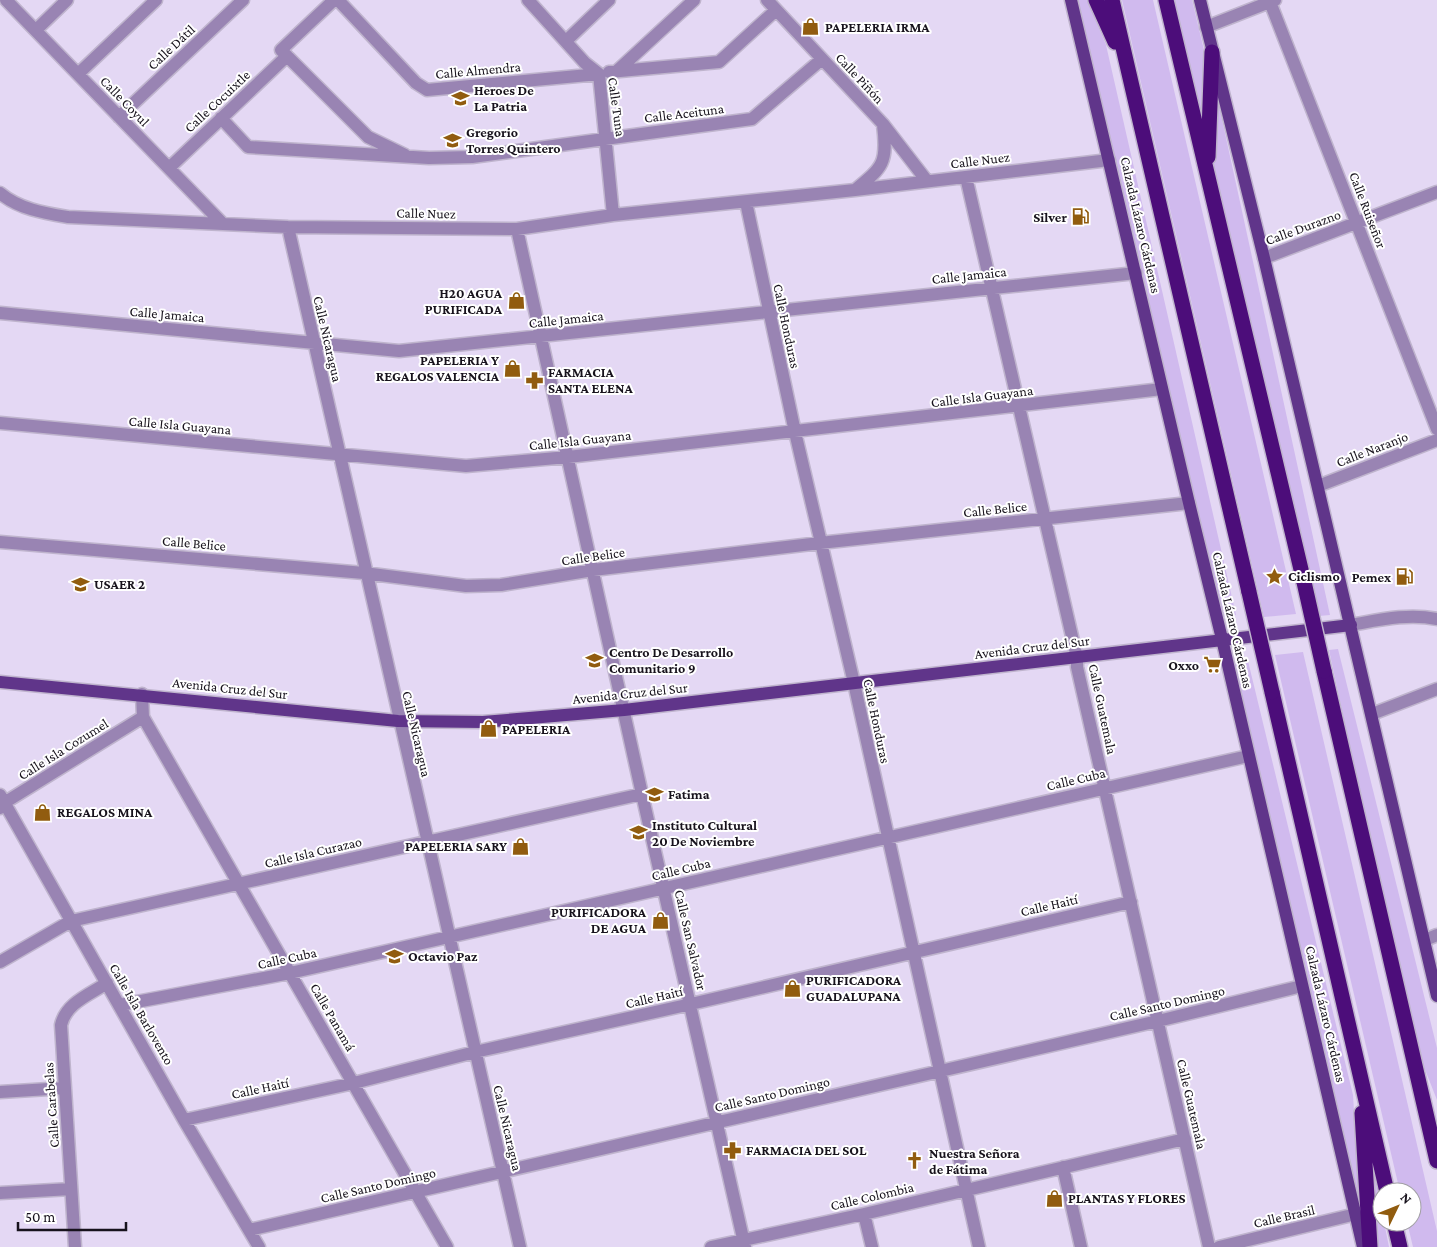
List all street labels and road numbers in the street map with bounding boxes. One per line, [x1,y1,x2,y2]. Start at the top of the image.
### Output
street label: Calle Dátil [144,21,198,73]
street label: Calle Piñón [833,49,888,107]
street label: Calle Almendra [435,58,522,82]
street label: Calle Cocuixtle [181,67,253,135]
street label: Calle Coyul [97,73,153,130]
street label: Calle Tuna [605,76,629,138]
street label: Calle Aceituna [643,100,725,126]
street label: Calle Nuez [949,148,1011,172]
street label: Calzada Lázaro Cárdenas [1117,155,1165,295]
street label: Calle Ruiseñor [1346,170,1390,250]
street label: Calle Nuez [396,204,456,222]
street label: Calle Durazno [1263,206,1343,248]
street label: Calle Jamaica [931,263,1008,287]
street label: Calle Honduras [770,282,804,370]
street label: Calle Nicaragua [310,294,346,384]
street label: Calle Jamaica [129,303,206,325]
street label: Calle Jamaica [528,307,605,331]
street label: Calle Isla Guayana [930,382,1035,410]
street label: Calle Isla Guayana [128,413,232,437]
street label: Calle Isla Guayana [528,427,632,453]
street label: Calle Naranjo [1334,428,1411,471]
street label: Calle Belice [962,498,1028,520]
street label: Calle Belice [161,532,227,554]
street label: Calle Belice [560,544,626,568]
street label: Calzada Lázaro Cárdenas [1209,550,1257,690]
street label: Avenida Cruz del Sur [974,632,1090,662]
street label: Calle Guatemala [1086,662,1121,756]
street label: Avenida Cruz del Sur [172,674,288,702]
street label: Calle Honduras [860,677,894,765]
street label: Avenida Cruz del Sur [572,679,688,707]
street label: Calle Nicaragua [399,689,435,779]
street label: Calle Isla Cozumel [15,715,111,783]
street label: Calle Cuba [1045,764,1108,794]
street label: Calle Isla Curazao [263,833,363,871]
street label: Calle Cuba [650,854,713,884]
street label: Calle San Salvador [672,888,710,992]
street label: Calle Haití [1019,891,1080,919]
street label: Calle Cuba [256,944,319,972]
street label: Calzada Lázaro Cárdenas [1302,944,1350,1084]
street label: Calle Isla Barlovento [106,960,178,1068]
street label: Calle Panamá [307,980,359,1054]
street label: Calle Santo Domingo [1108,982,1226,1024]
street label: Calle Haití [624,983,685,1011]
street label: Calle Guatemala [1174,1057,1210,1151]
street label: Calle Carabelas [40,1062,62,1148]
street label: Calle Santo Domingo [713,1073,831,1115]
street label: Calle Haití [230,1074,291,1102]
street label: Calle Nicaragua [490,1083,526,1173]
street label: Calle Santo Domingo [319,1164,437,1206]
street label: Calle Colombia [829,1179,916,1213]
street label: Calle Brasil [1252,1201,1317,1231]

